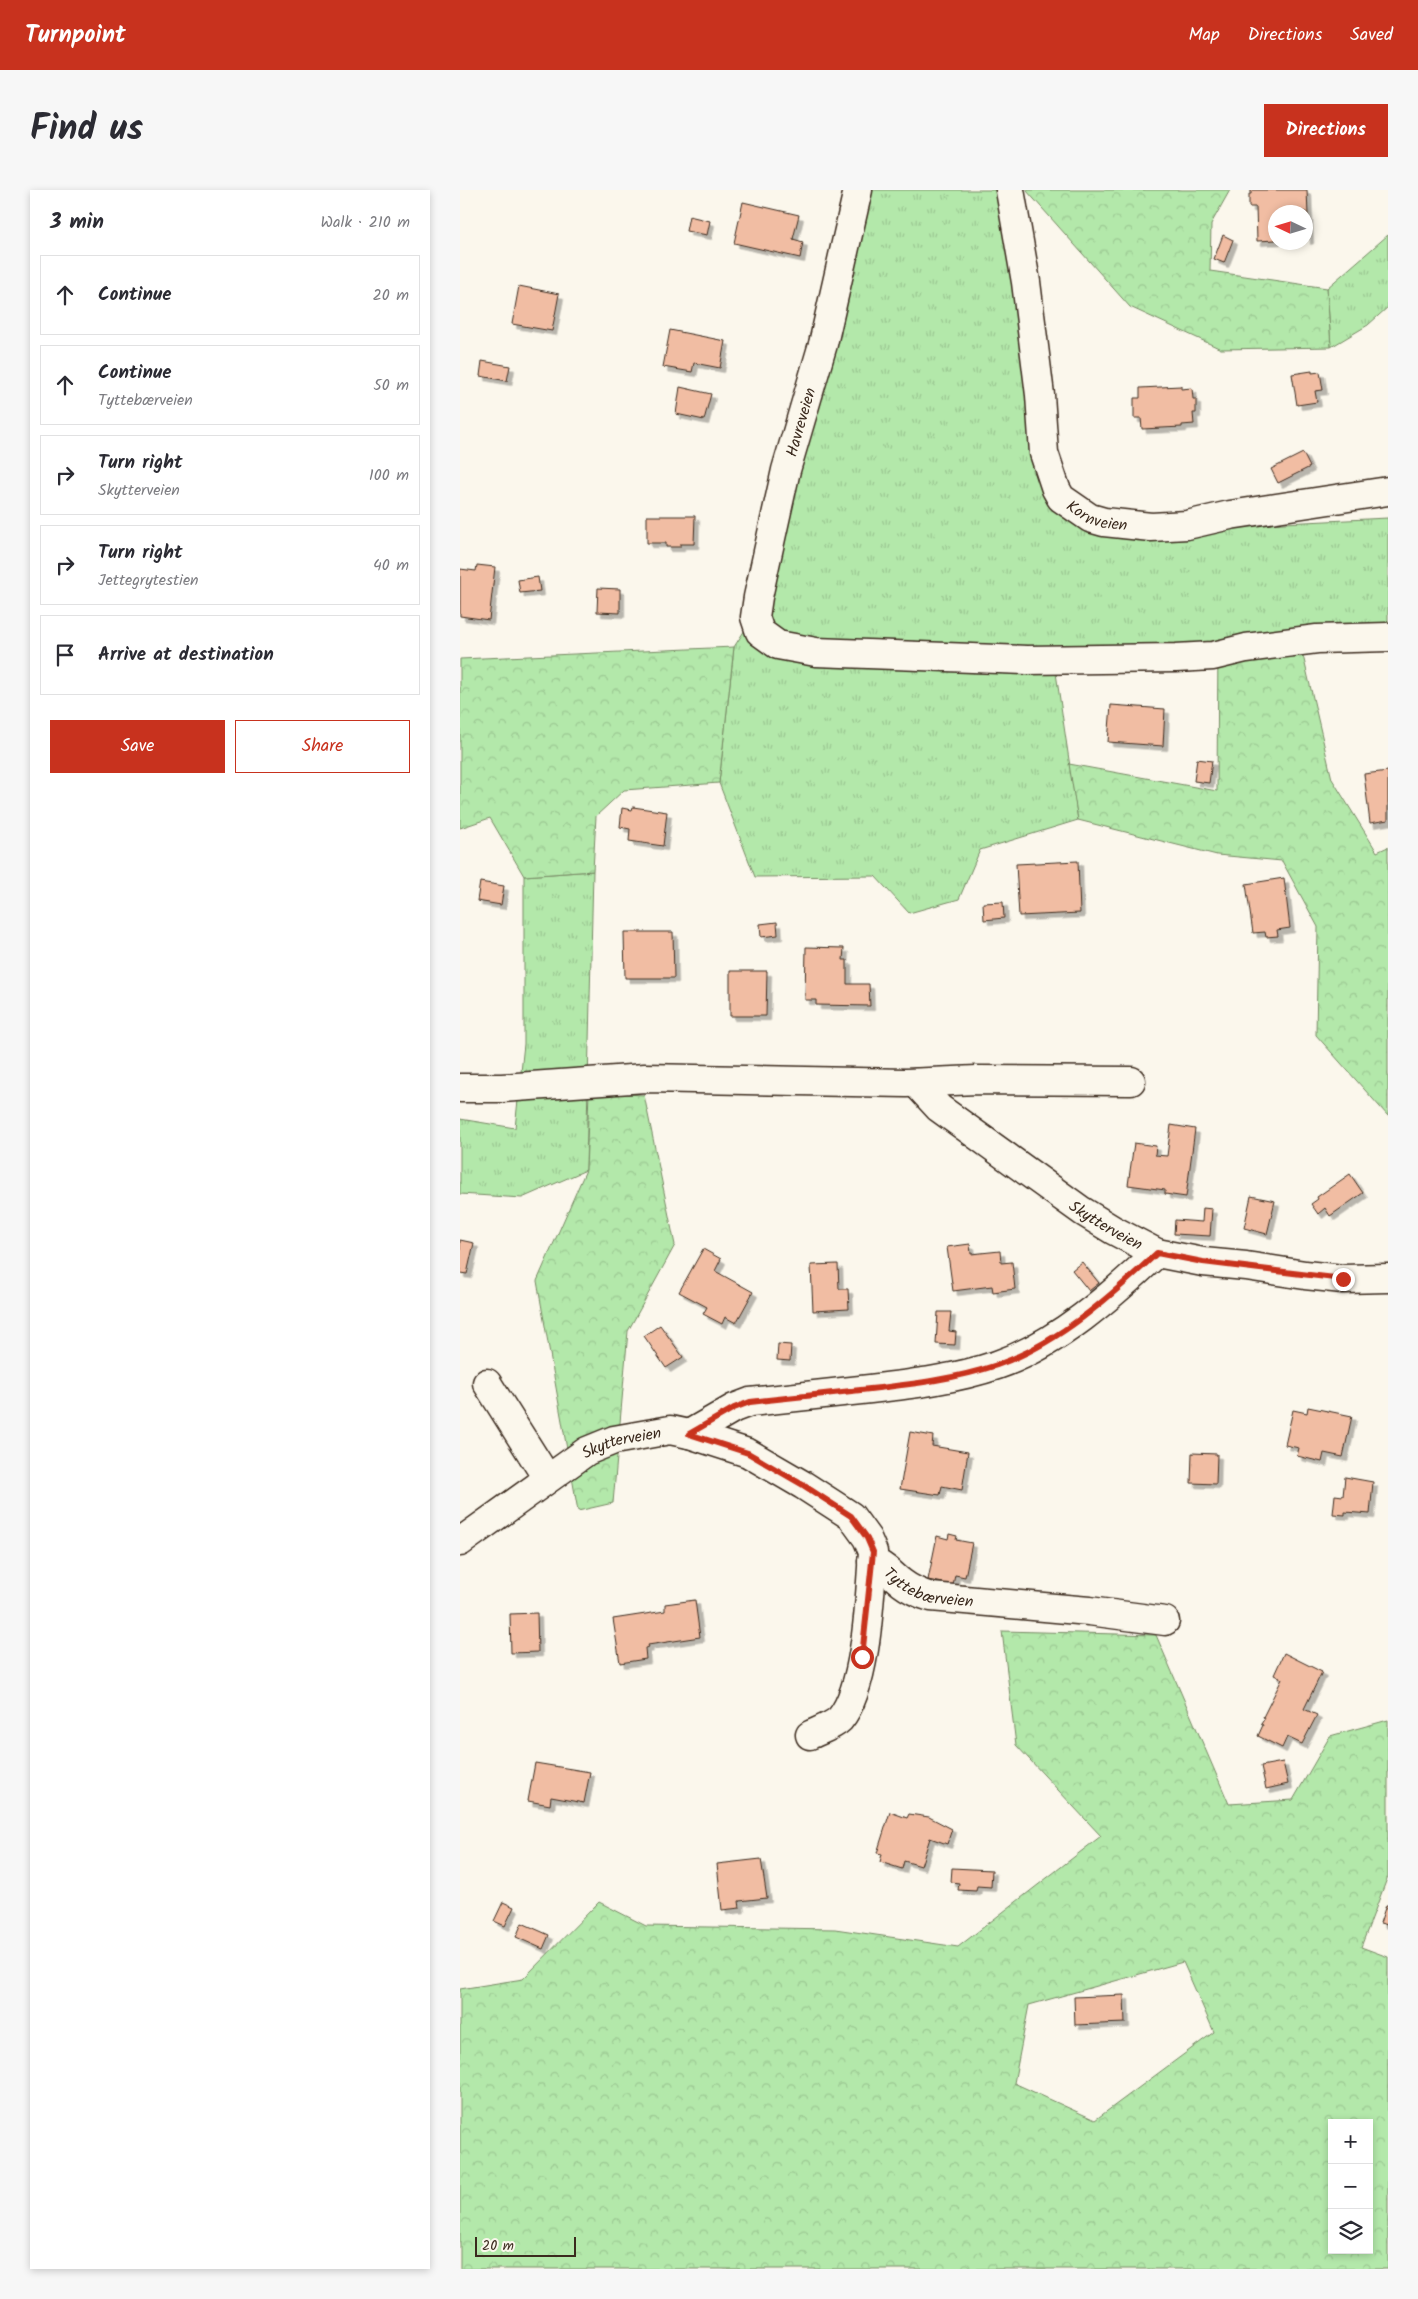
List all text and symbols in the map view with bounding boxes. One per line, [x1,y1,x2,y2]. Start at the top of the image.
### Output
text: Turnpoint [25,16,126,55]
text: Map [1188,21,1220,50]
text: Directions [1248,21,1322,50]
text: Saved [1350,21,1393,50]
text: Find us [30,102,143,158]
button: Directions [1264,104,1388,157]
north arrow [1268,205,1313,250]
text: 3 min [50,206,104,239]
text: Walk · 210 m [320,210,410,235]
text: Continue [98,280,171,310]
icon: ahead [51,281,79,309]
text: 20 m [373,283,409,308]
text: Continue [98,358,171,388]
icon: ahead [51,371,79,399]
text: 50 m [373,373,409,398]
street label: Havreveien [780,385,823,460]
text: Tyttebærveien [98,388,193,413]
text: Turn right [98,448,183,478]
icon: right [51,461,79,489]
text: 100 m [369,463,409,488]
text: Skytterveien [98,478,180,503]
street label: Kornveien [1061,494,1129,538]
text: Turn right [98,538,183,568]
icon: right [51,551,79,579]
text: 40 m [373,553,409,578]
text: Jettegrytestien [98,568,199,593]
text: Arrive at destination [98,640,274,670]
icon: arrive [51,641,79,669]
button: Save [50,720,225,773]
button: Share [235,720,410,773]
street label: Skytterveien [1063,1194,1147,1257]
route end [1332,1268,1355,1291]
street label: Skytterveien [576,1421,663,1465]
street label: Tyttebærveien [878,1562,974,1615]
route start [851,1646,874,1669]
map controls [1328,2119,1373,2254]
button: + [1328,2119,1373,2164]
button: − [1328,2164,1373,2209]
button: layers [1328,2209,1373,2254]
scale bar [475,2234,576,2257]
text: 20 m [482,2235,514,2257]

